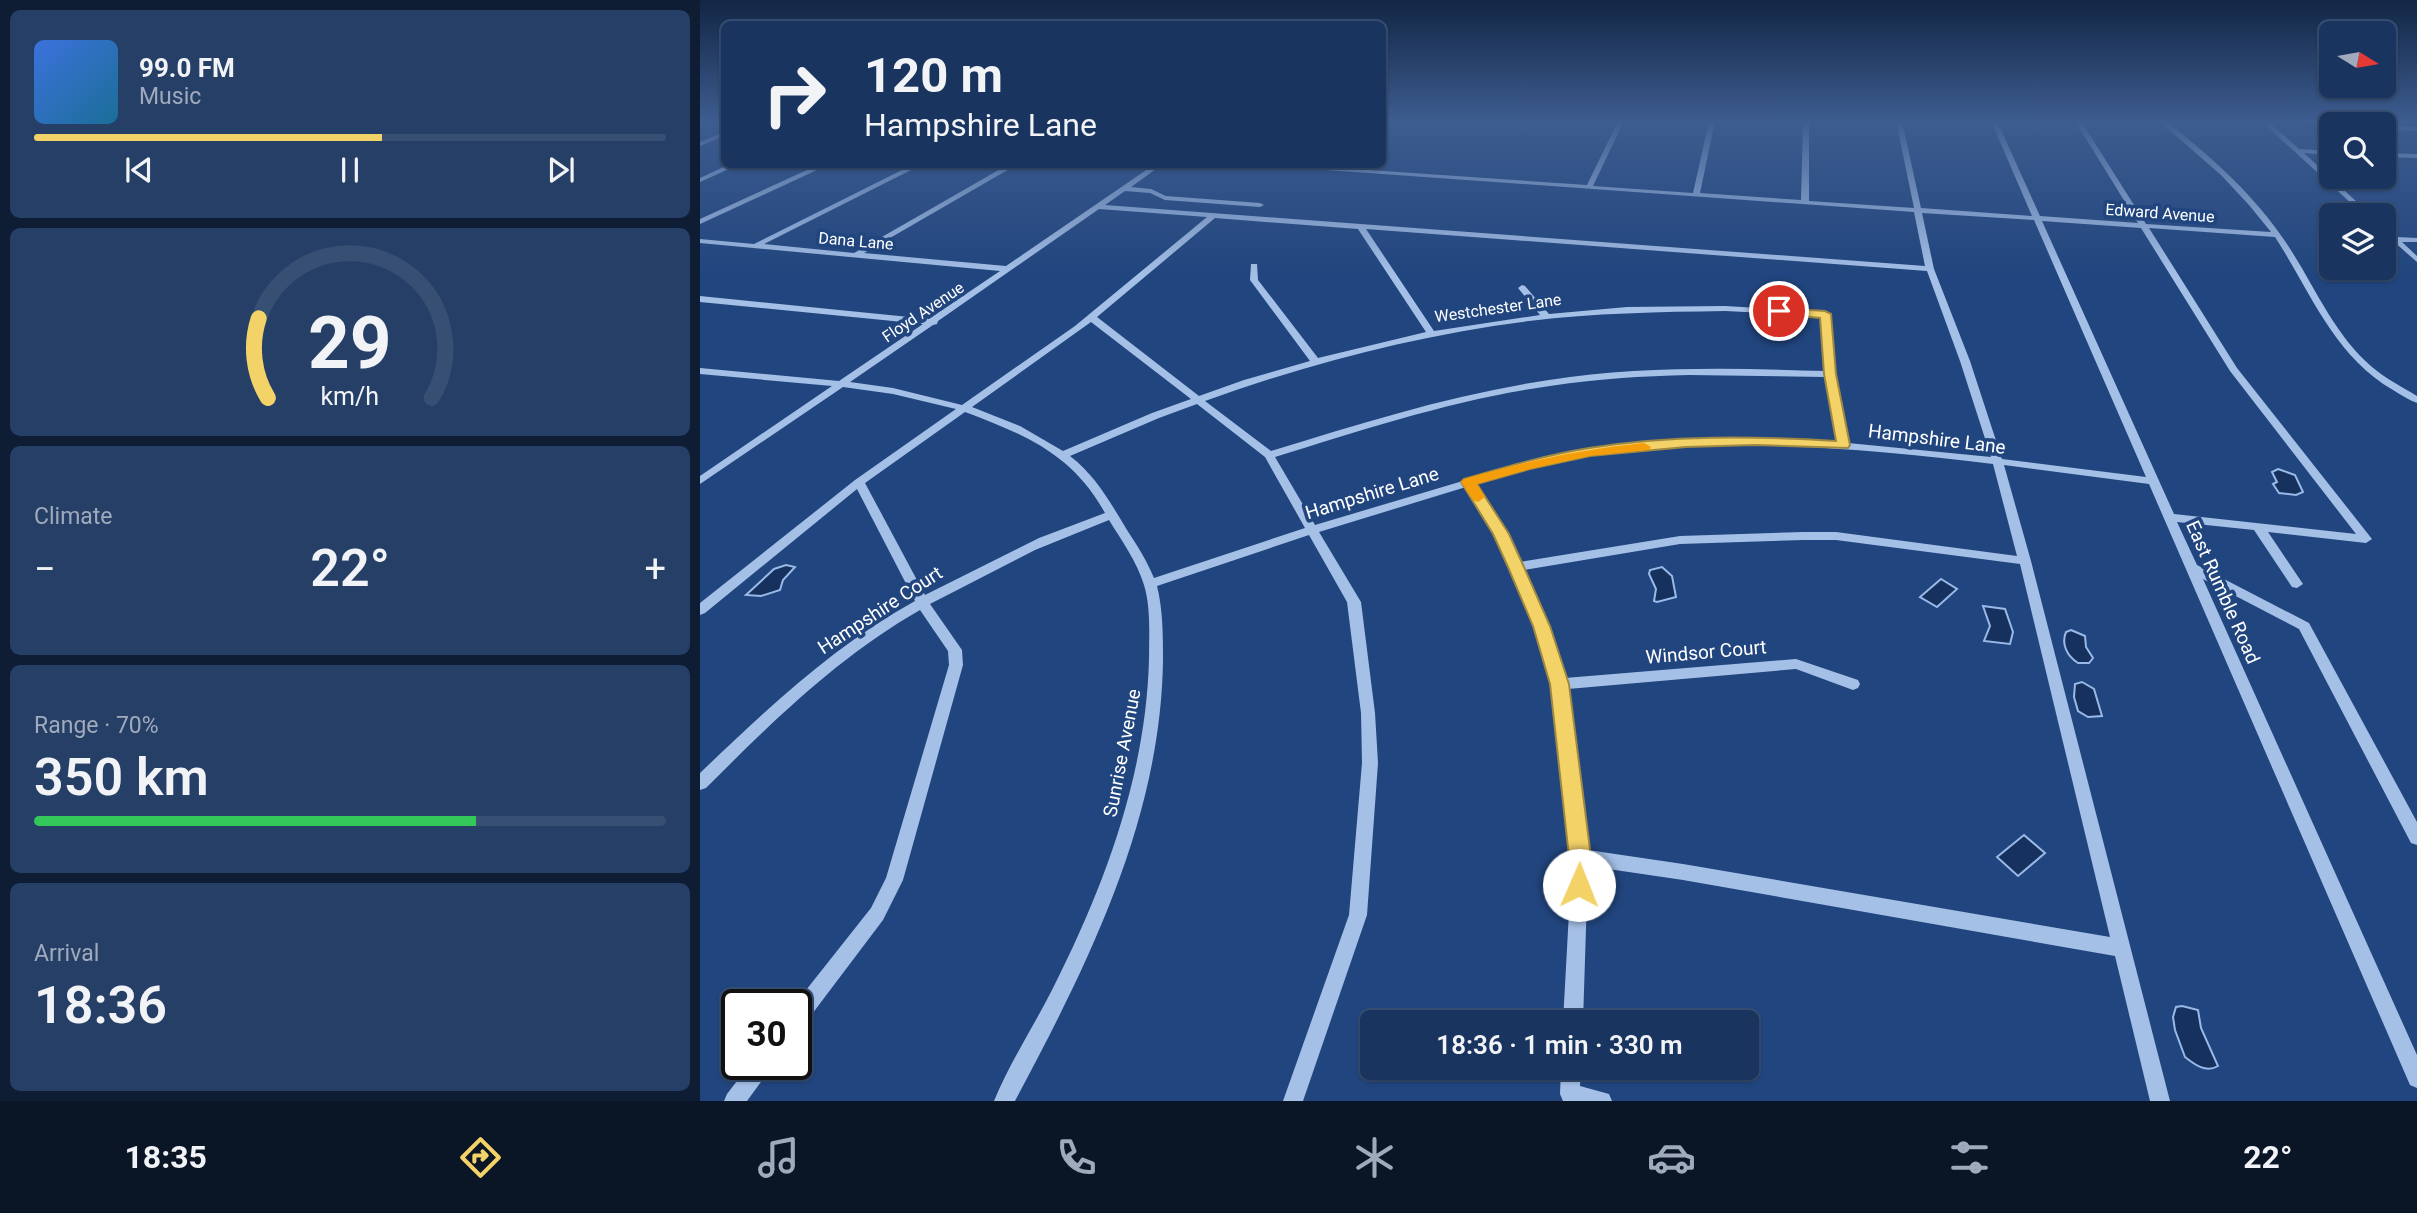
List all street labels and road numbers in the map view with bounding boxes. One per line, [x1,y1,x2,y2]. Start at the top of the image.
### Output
street label: Edward Avenue [2105,200,2215,226]
street label: Dana Lane [818,228,894,254]
street label: Floyd Avenue [879,278,967,346]
street label: Westchester Lane [1433,290,1563,326]
street label: Hampshire Lane [1867,419,2007,459]
street label: Hampshire Lane [1303,462,1441,524]
street label: East Rumble Road [2181,517,2265,667]
street label: Hampshire Court [813,561,947,659]
street label: Windsor Court [1645,635,1767,669]
street label: Sunrise Avenue [1098,687,1146,819]

